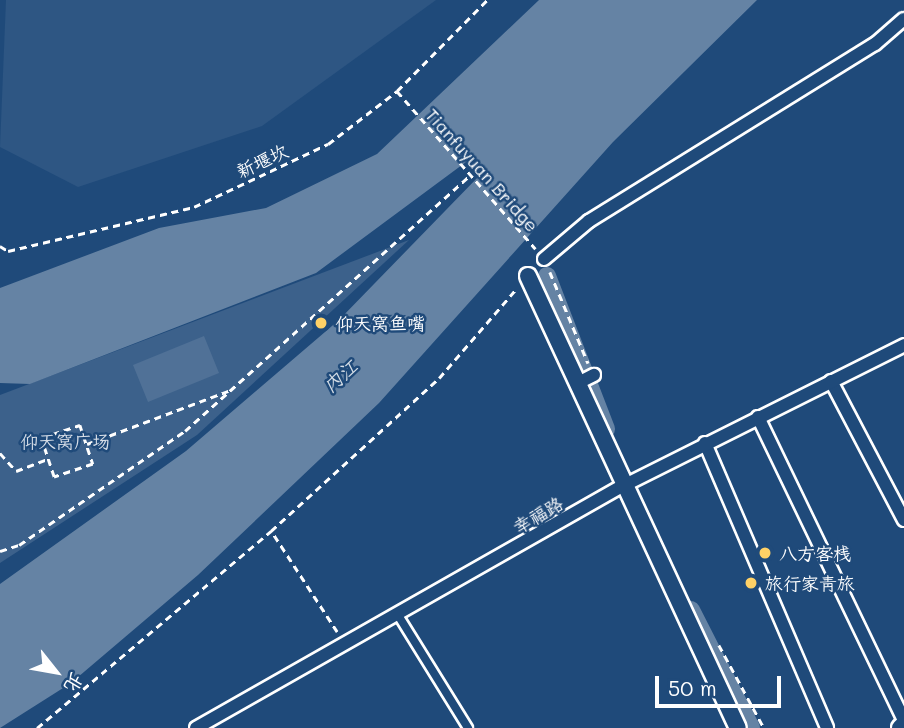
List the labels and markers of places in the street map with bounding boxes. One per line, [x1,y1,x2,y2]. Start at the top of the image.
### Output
place label: 仰天窝鱼嘴 [335,312,425,334]
marker: 仰天窝鱼嘴 [313,315,329,331]
place label: 八方客栈 [779,542,851,564]
marker: 八方客栈 [757,545,773,561]
place label: 旅行家青旅 [765,572,855,594]
marker: 旅行家青旅 [743,575,759,591]

